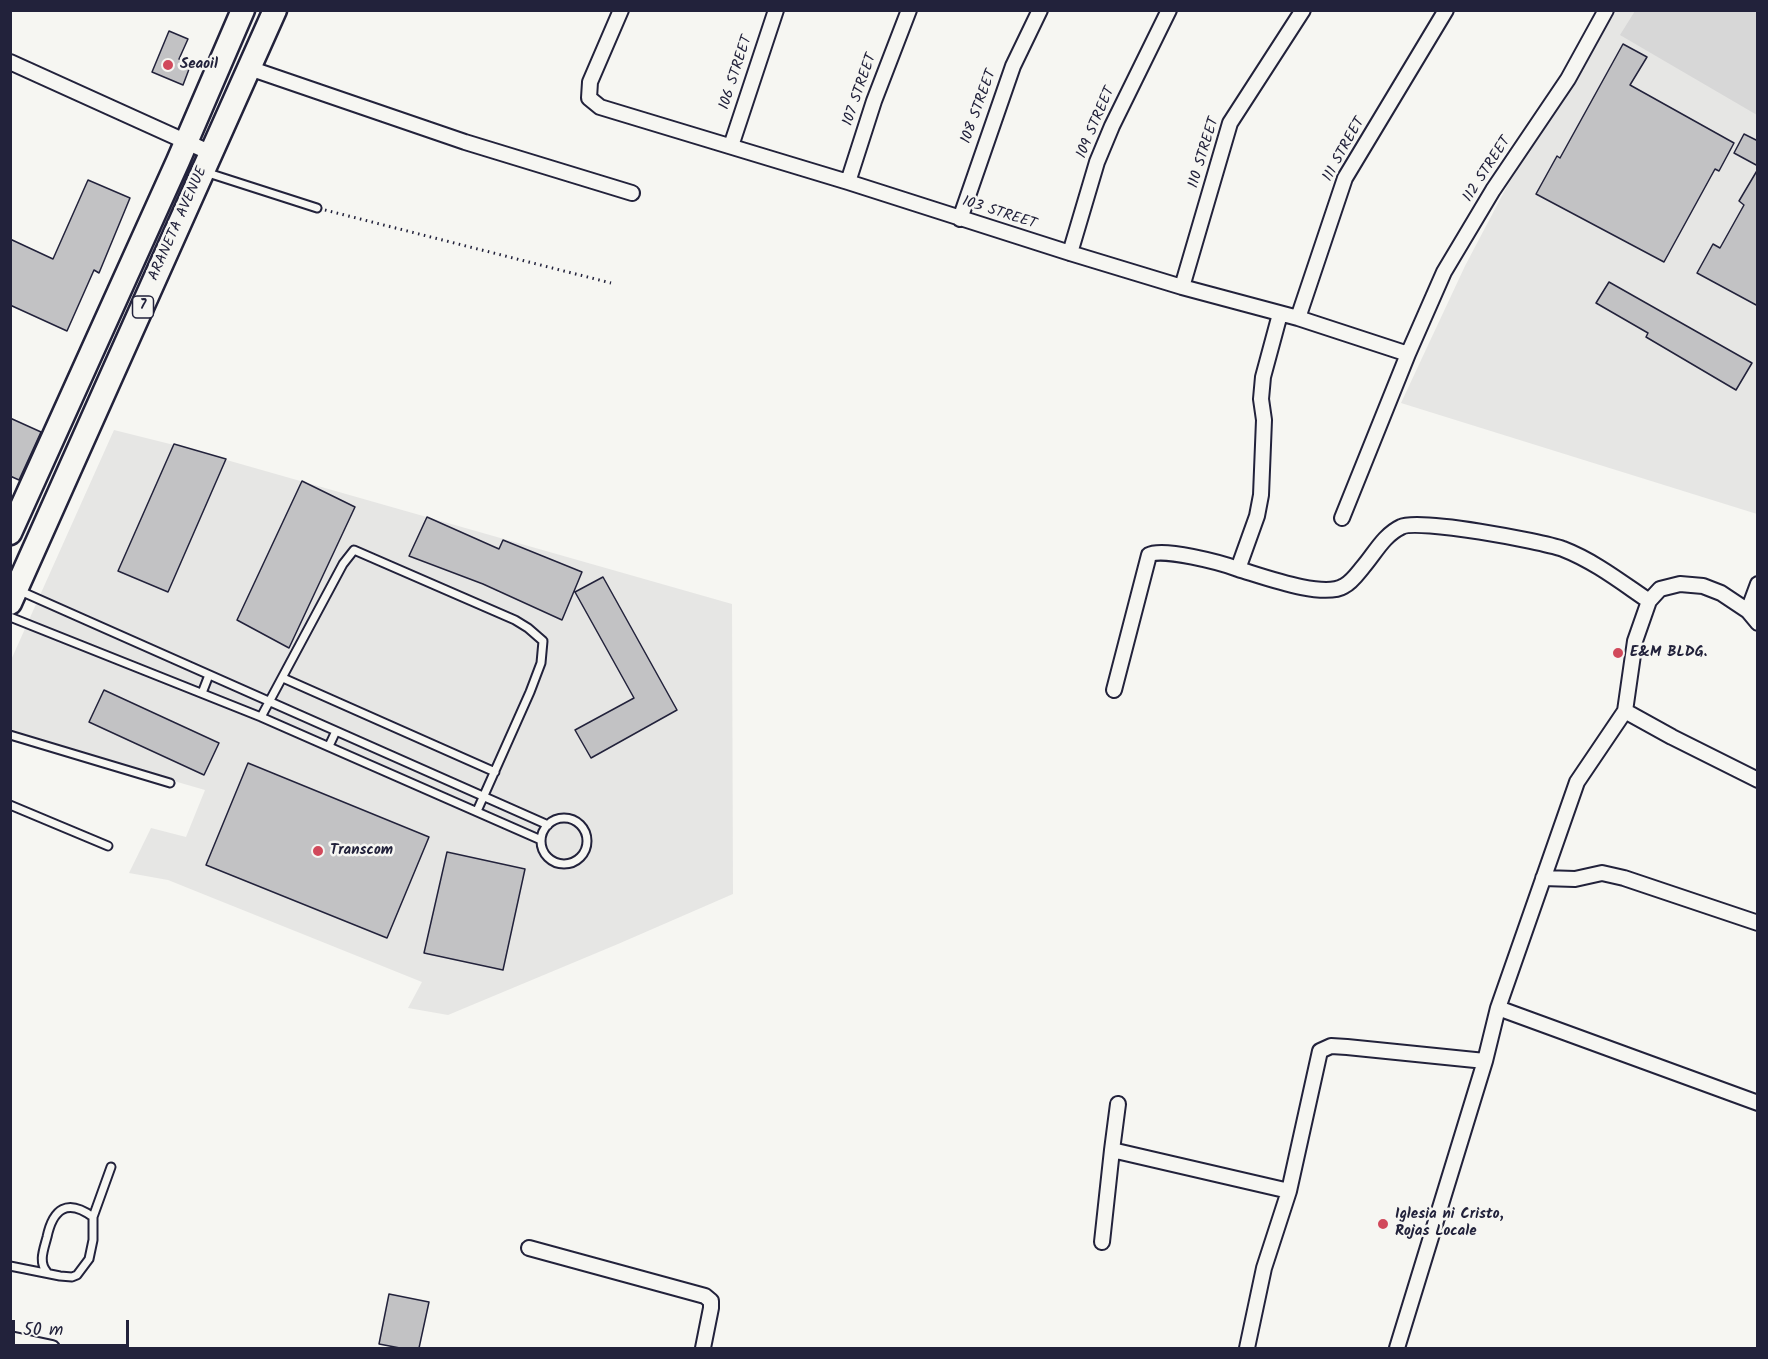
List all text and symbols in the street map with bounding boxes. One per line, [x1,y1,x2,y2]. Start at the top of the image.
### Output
street label: 106 STREET [717,34,757,112]
street label: 107 STREET [840,51,882,129]
place label: Seaoil [180,56,218,74]
marker: Seaoil [161,58,175,72]
street label: 108 STREET [958,67,1002,147]
street label: 109 STREET [1074,85,1120,161]
street label: 110 STREET [1186,115,1224,191]
street label: 111 STREET [1320,115,1370,185]
street label: 112 STREET [1460,134,1516,206]
street label: ARANETA AVENUE [146,164,212,284]
street label: 103 STREET [960,194,1038,234]
road number: 7 [132,296,154,318]
place label: E&M BLDG. [1630,644,1707,662]
marker: E&M BLDG. [1611,646,1625,660]
place label: Transcom [330,842,393,860]
marker: Transcom [311,844,325,858]
place label: Iglesia ni Cristo, Rojas Locale [1395,1206,1504,1241]
marker: Iglesia ni Cristo, Rojas Locale [1376,1217,1390,1231]
scale bar [15,1308,132,1346]
text: 50 m [23,1316,63,1345]

